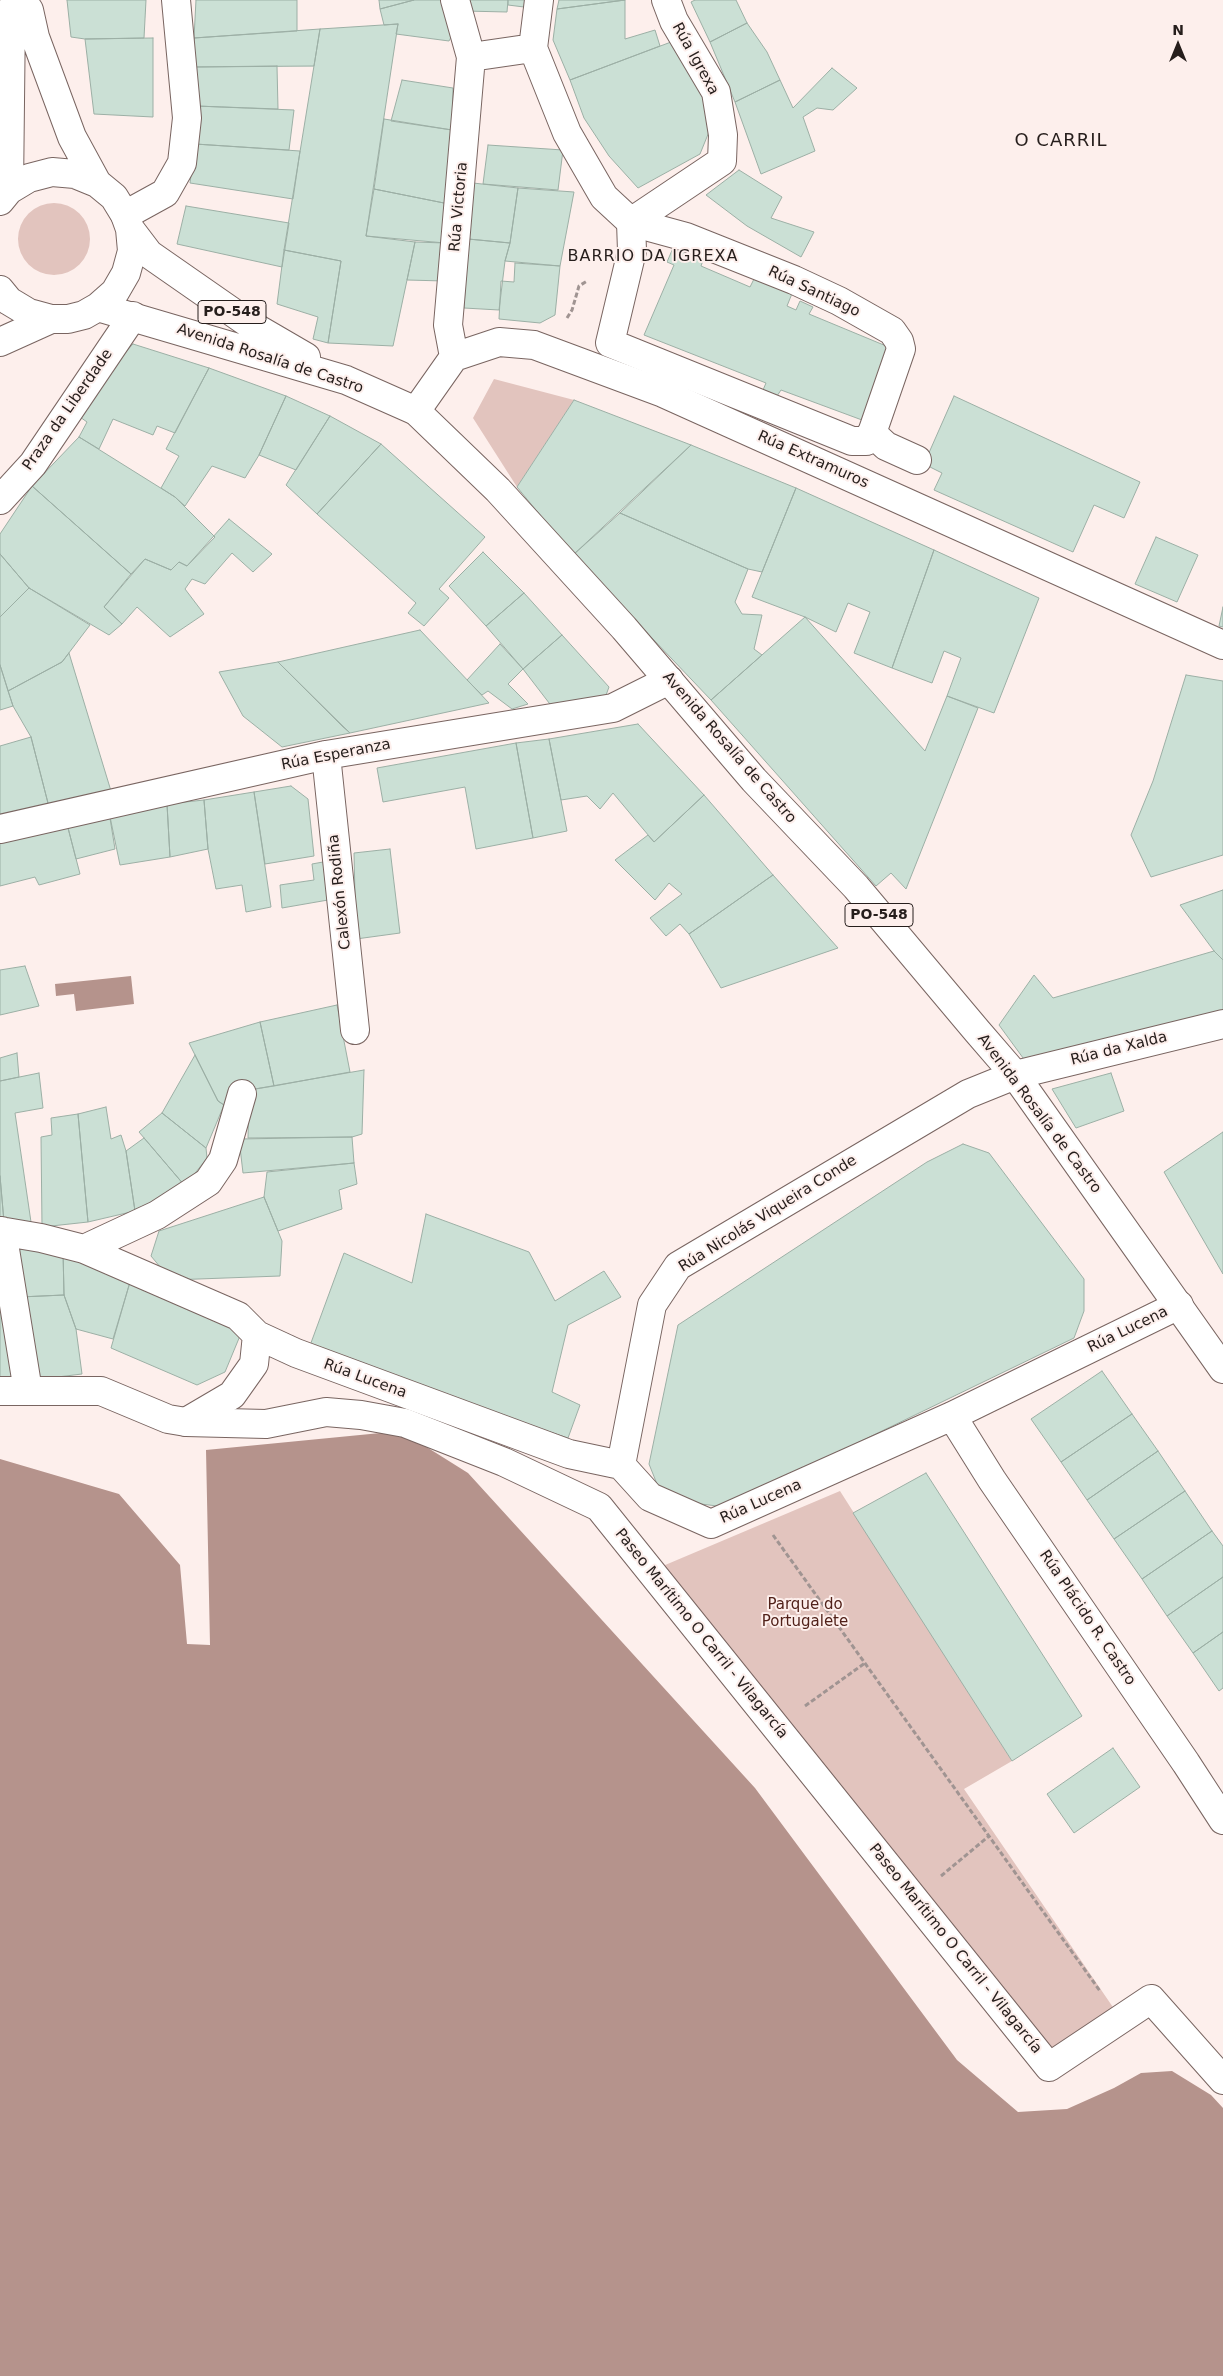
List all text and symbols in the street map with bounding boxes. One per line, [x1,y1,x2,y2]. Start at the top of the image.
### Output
street label: Rúa Igrexa [668,20,722,98]
north arrow [1153,20,1203,70]
text: N [1172,22,1184,38]
district label: O CARRIL [1013,130,1109,152]
street label: Rúa Victoria [446,161,472,253]
district label: BARRIO DA IGREXA [566,247,740,267]
street label: Rúa Santiago [765,263,863,321]
road number: PO-548 [198,300,266,324]
street label: Avenida Rosalía de Castro [175,320,365,398]
street label: Praza da Liberdade [19,346,117,474]
street label: Rúa Extramuros [755,427,871,493]
street label: Avenida Rosalía de Castro [658,669,800,827]
street label: Rúa Esperanza [280,736,392,774]
street label: Calexón Rodiña [325,833,355,951]
road number: PO-548 [845,904,913,926]
street label: Rúa da Xalda [1069,1028,1169,1070]
street label: Avenida Rosalía de Castro [973,1031,1105,1197]
street label: Rúa Nicolás Viqueira Conde [676,1152,860,1276]
street label: Rúa Lucena [1085,1303,1171,1357]
street label: Rúa Lucena [321,1356,409,1402]
street label: Rúa Lucena [718,1476,804,1528]
street label: Paseo Marítimo O Carril - Vilagarcía [611,1525,791,1743]
street label: Rúa Plácido R. Castro [1035,1547,1139,1689]
park label: Parque do Portugalete [762,1596,848,1631]
street label: Paseo Marítimo O Carril - Vilagarcía [865,1840,1045,2058]

